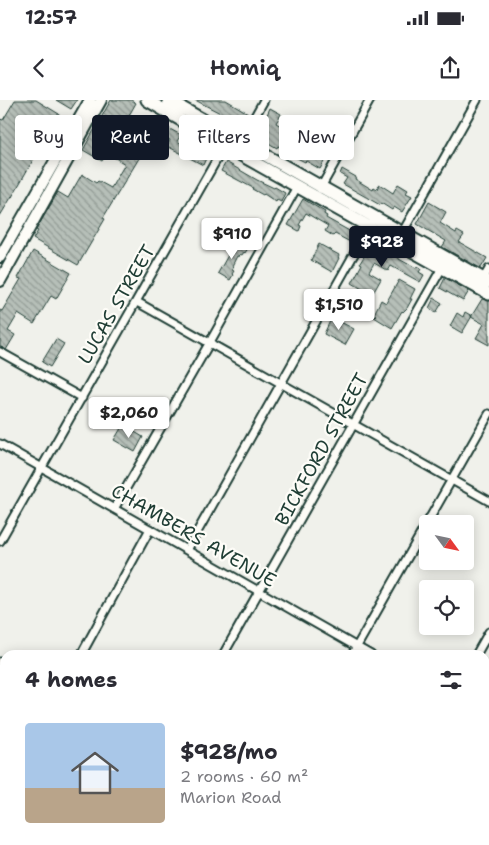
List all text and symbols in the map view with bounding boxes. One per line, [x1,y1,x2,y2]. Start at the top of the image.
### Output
text: 12:57 [25,5,77,30]
text: Homiq [210,53,279,82]
icon: back [25,54,53,82]
icon: share [436,54,464,82]
chip: Buy [15,115,82,160]
chip: Rent [92,115,169,160]
chip: Filters [179,115,269,160]
chip: New [279,115,354,160]
pin: $910 [202,218,262,260]
text: $910 [212,223,252,244]
pin: $928 [352,226,412,268]
text: $928 [360,231,404,252]
street label: LUCAS STREET [72,240,161,368]
pin: $1,510 [298,288,380,331]
text: $1,510 [315,294,363,315]
street label: BICKFORD STREET [269,368,374,530]
pin: $2,060 [88,396,170,439]
text: $2,060 [99,402,159,423]
street label: CHAMBERS AVENUE [107,478,281,593]
north arrow [419,515,474,570]
map controls [419,515,474,635]
button: locate [419,580,474,635]
text: 4 homes [25,666,117,694]
icon: filters [437,666,465,694]
text: $928/mo [180,738,278,766]
icon: home [65,743,125,803]
text: 2 rooms · 60 m² [180,766,308,787]
text: Marion Road [180,787,281,808]

